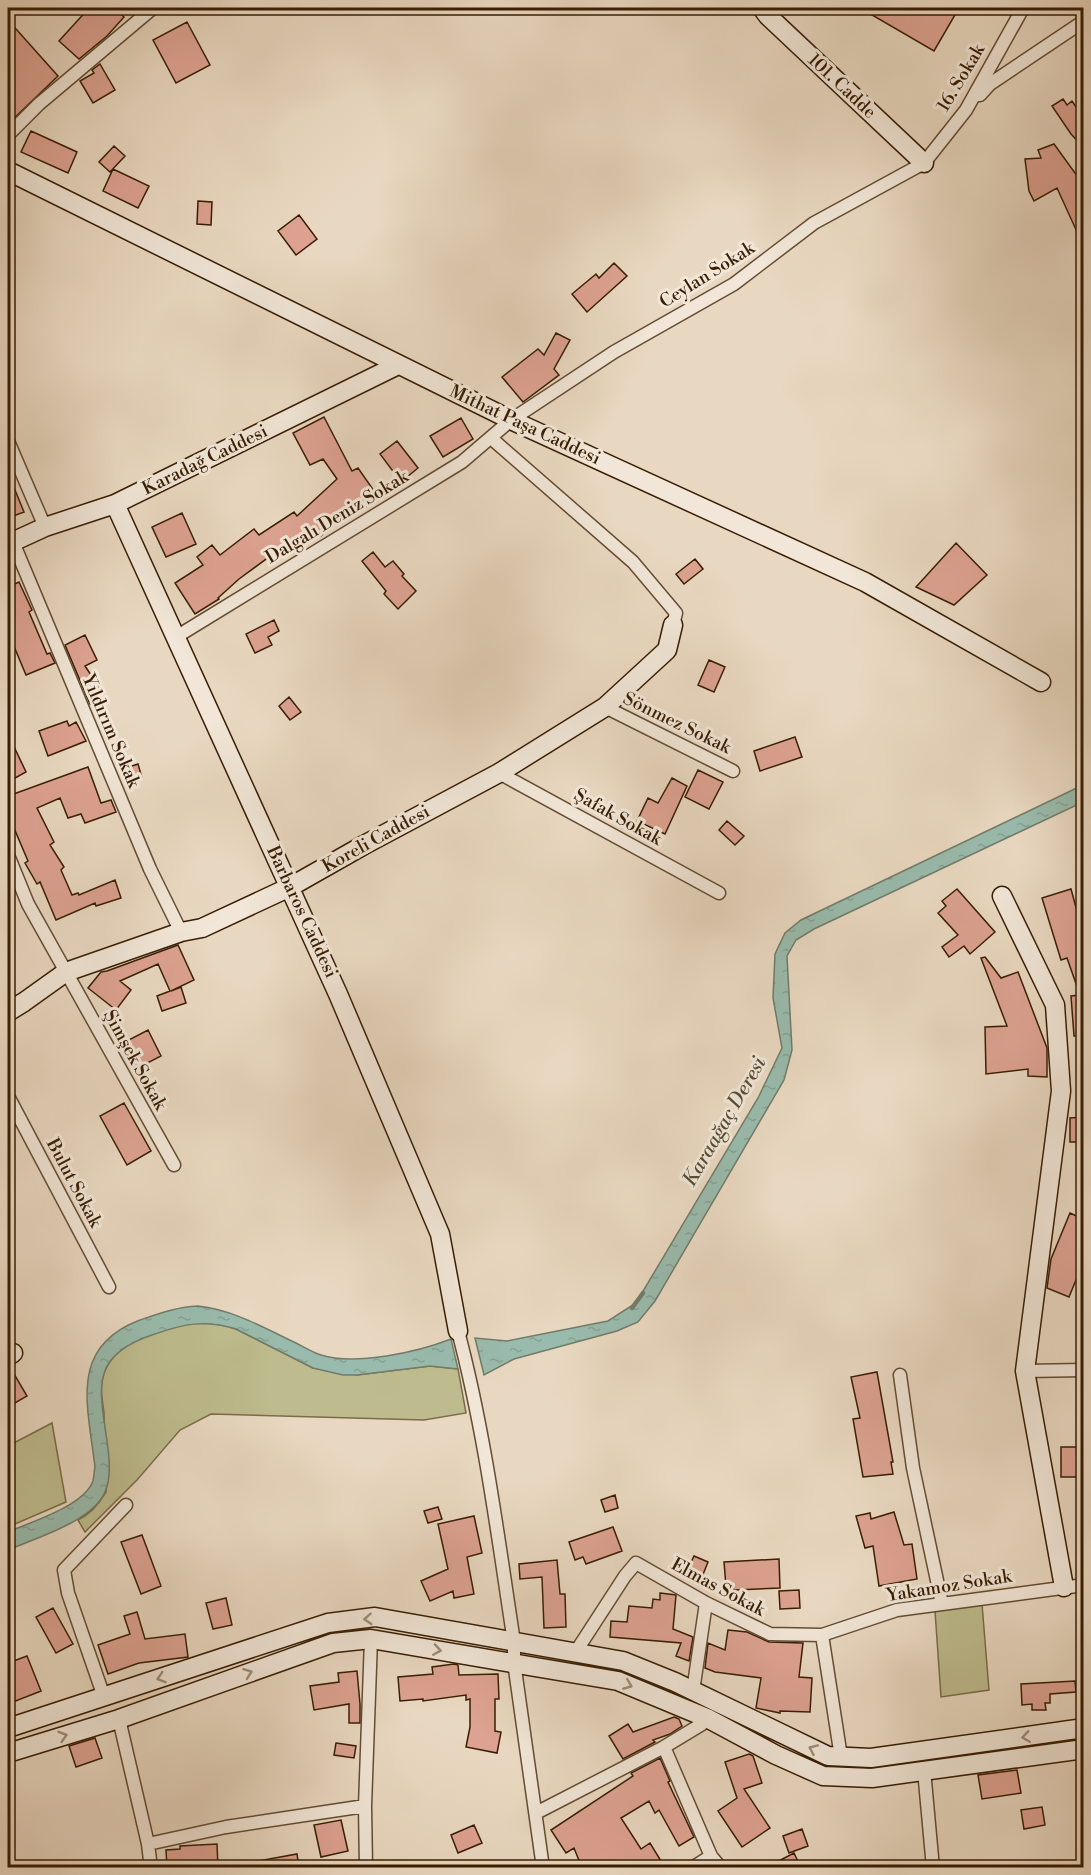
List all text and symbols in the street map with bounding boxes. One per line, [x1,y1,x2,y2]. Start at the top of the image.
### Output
street label: 16. Sokak [932,39,991,116]
street label: 101. Cadde [803,48,881,124]
street label: Ceylan Sokak [655,236,760,313]
street label: Mithat Paşa Caddesi [446,380,604,470]
street label: Karadağ Caddesi [138,420,272,500]
street label: Dalgalı Deniz Sokak [261,464,414,569]
street label: Yıldırım Sokak [76,670,146,793]
street label: Sönmez Sokak [619,687,736,760]
street label: Şafak Sokak [570,783,667,851]
street label: Koreli Caddesi [318,800,434,878]
street label: Barbaros Caddesi [261,841,343,982]
street label: Şimşek Sokak [98,1006,173,1116]
water label: Karaağaç Deresi [678,1052,773,1191]
street label: Bulut Sokak [40,1134,108,1233]
street label: Elmas Sokak [667,1553,770,1622]
street label: Yakamoz Sokak [884,1565,1015,1607]
one-way arrow [364,1612,373,1625]
one-way arrow [432,1643,441,1655]
one-way arrow [242,1668,253,1681]
one-way arrow [156,1671,167,1683]
one-way arrow [622,1678,633,1690]
one-way arrow [1021,1730,1030,1742]
one-way arrow [57,1731,68,1743]
one-way arrow [808,1745,819,1757]

